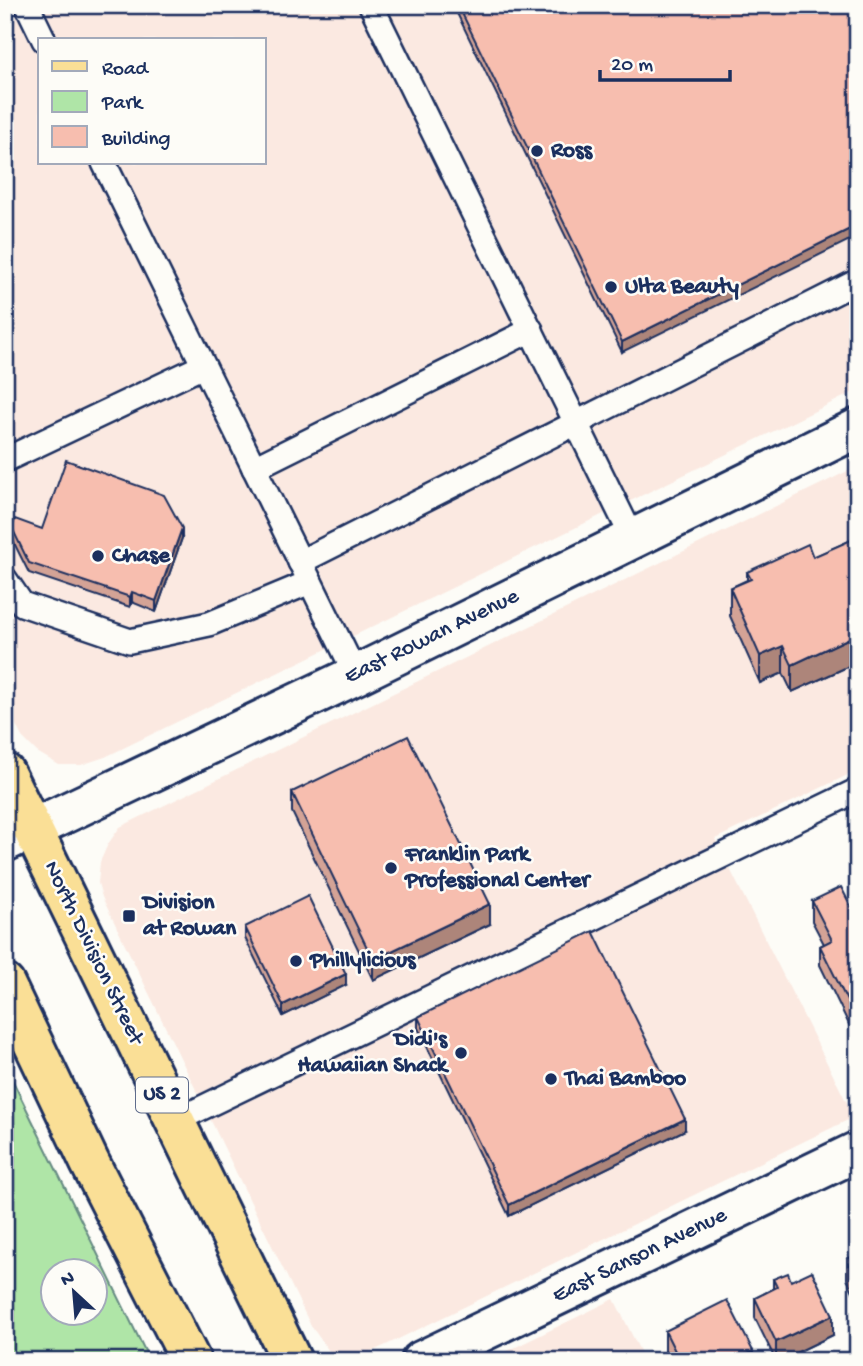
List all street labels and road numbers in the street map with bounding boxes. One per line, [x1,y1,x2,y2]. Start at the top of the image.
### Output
street label: East Rowan Avenue [340,583,525,691]
street label: North Division Street [37,857,150,1050]
road number: US 2 [136,1078,188,1112]
street label: East Sanson Avenue [548,1202,733,1310]

